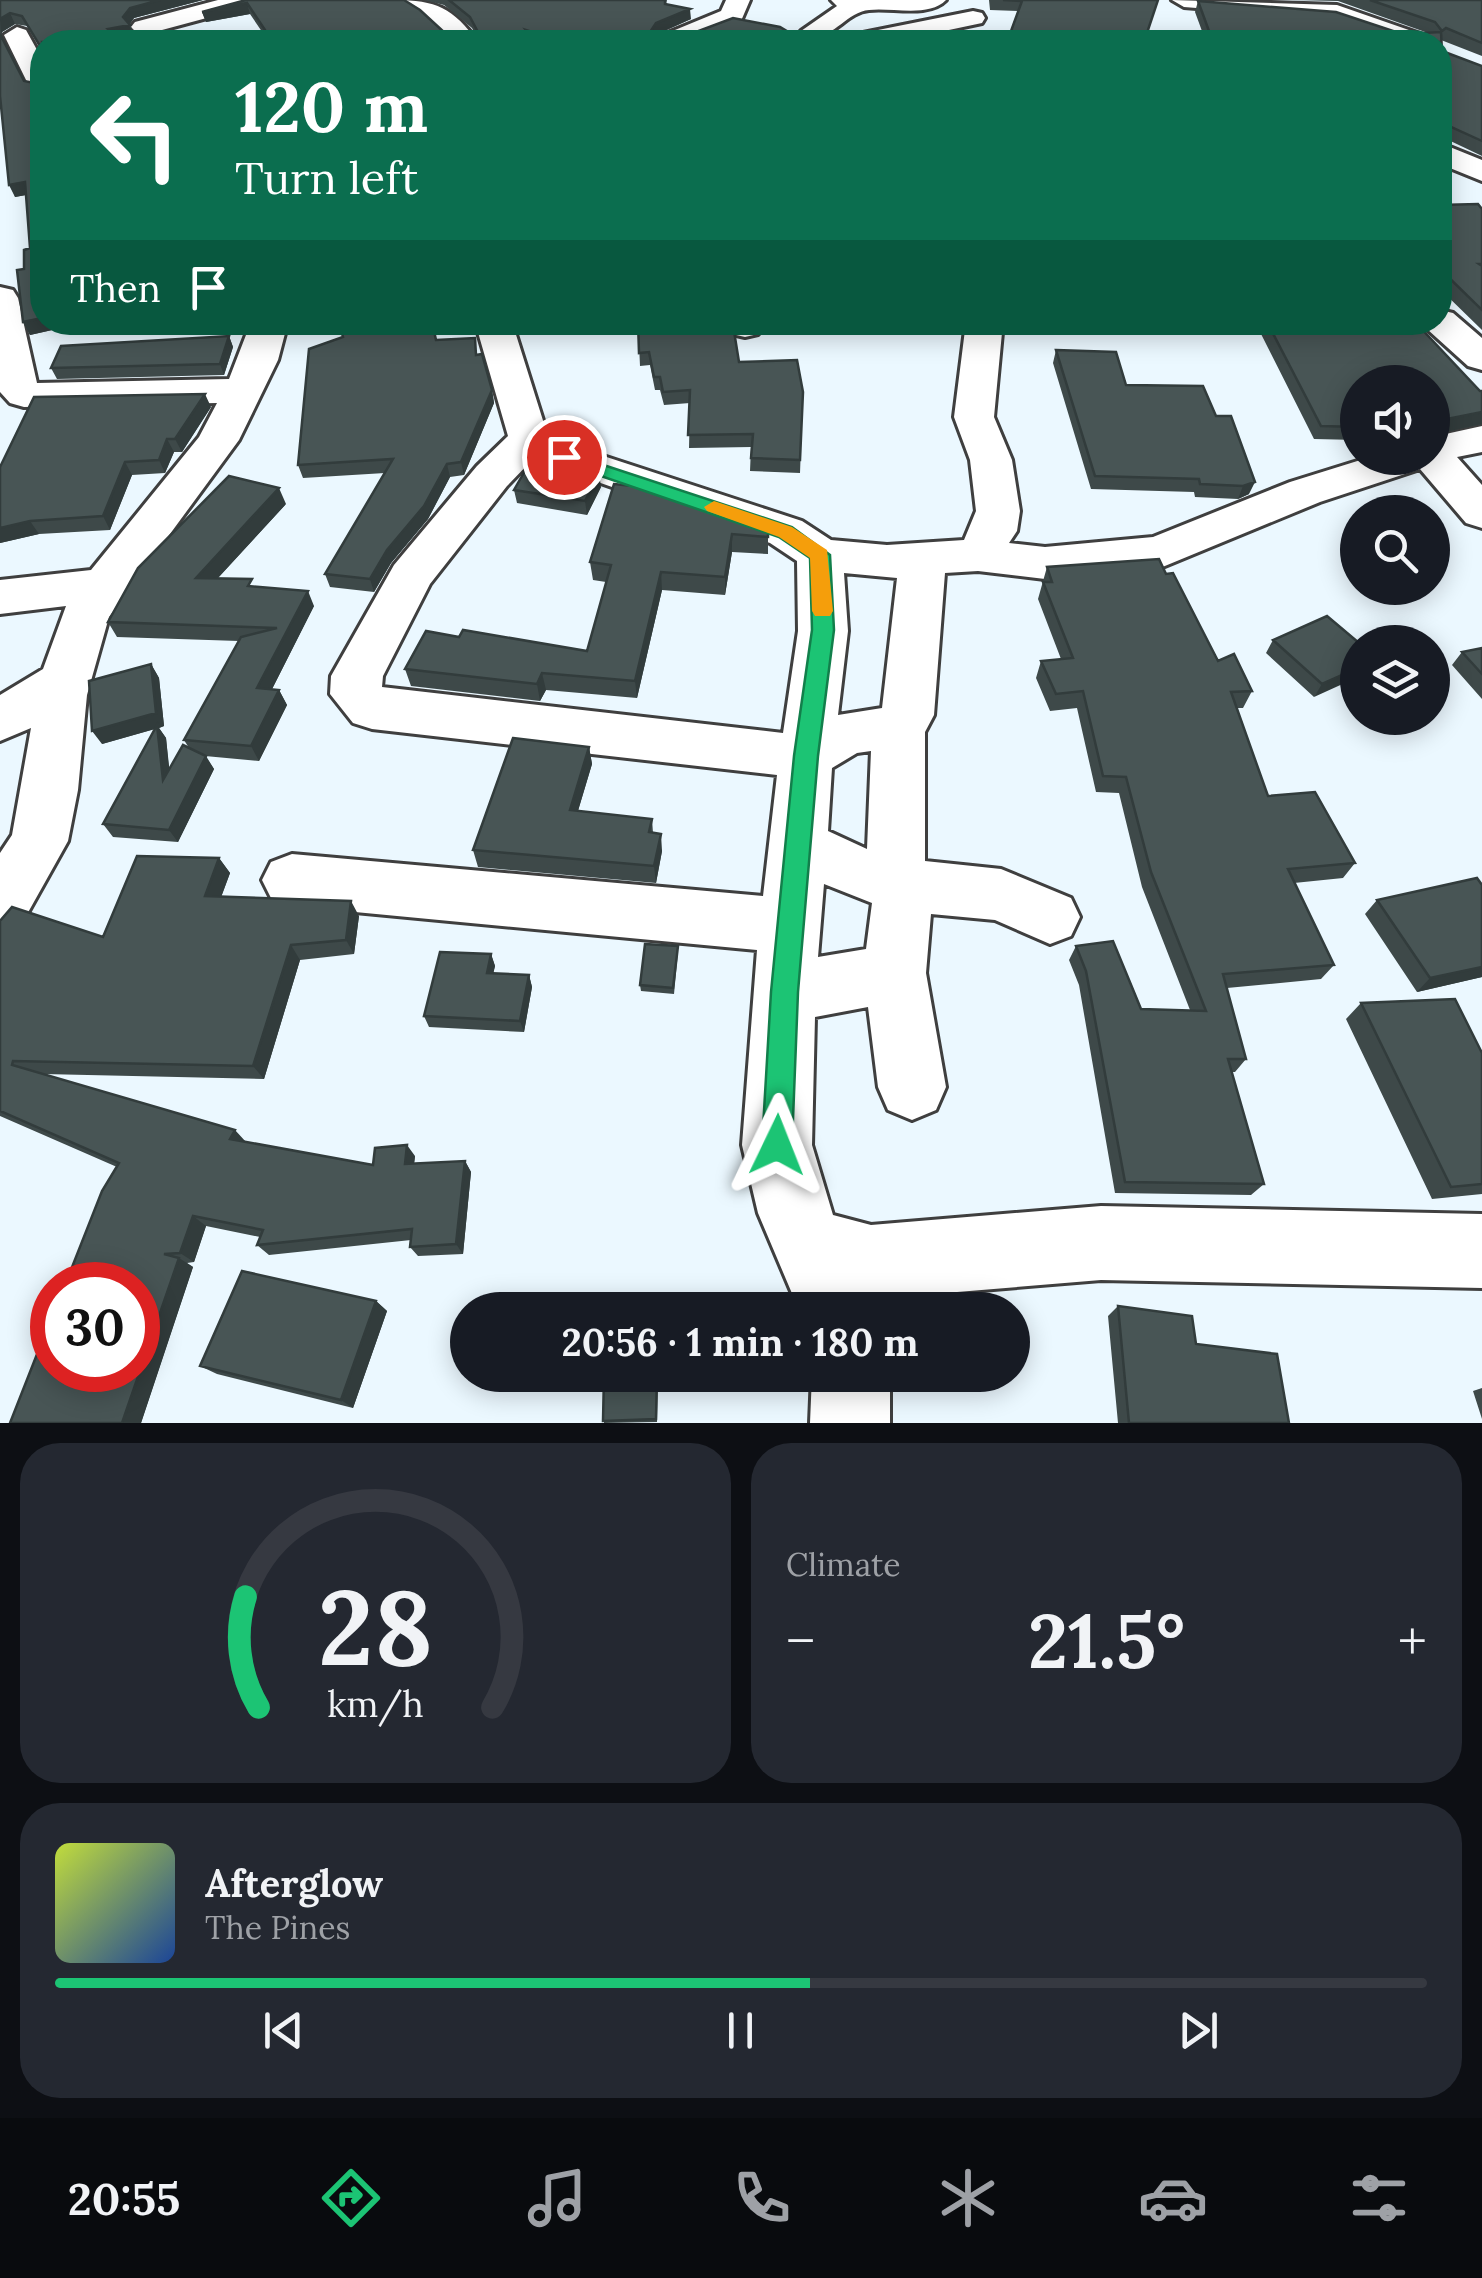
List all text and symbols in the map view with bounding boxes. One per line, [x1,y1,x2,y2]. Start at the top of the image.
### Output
text: 120 m [235,62,428,151]
icon: left [70,70,200,200]
text: Turn left [235,149,418,206]
icon: arrive [181,260,236,315]
text: Then [70,264,161,312]
map controls [1340,365,1450,735]
button: sound [1340,365,1450,475]
pin [522,415,607,500]
icon: arrive [537,430,592,485]
button: search [1340,495,1450,605]
button: layers [1340,625,1450,735]
position arrow [725,1093,829,1197]
speed limit sign: 30 [30,1262,160,1392]
text: 20:56 · 1 min · 180 m [562,1318,918,1366]
text: Climate [786,1544,901,1585]
text: 28 [318,1560,433,1693]
text: 21.5° [1028,1593,1185,1689]
text: − [786,1606,815,1676]
text: + [1398,1606,1427,1676]
text: km/h [327,1681,424,1727]
text: Afterglow [205,1859,383,1907]
text: The Pines [205,1907,350,1948]
icon: previous [256,2003,311,2058]
icon: pause [713,2003,768,2058]
icon: next [1171,2003,1226,2058]
icon: directions [316,2163,386,2233]
icon: music [522,2163,592,2233]
icon: phone [727,2163,797,2233]
icon: climate [933,2163,1003,2233]
icon: car [1138,2163,1208,2233]
icon: filters [1344,2163,1414,2233]
text: 20:55 [68,2170,180,2227]

